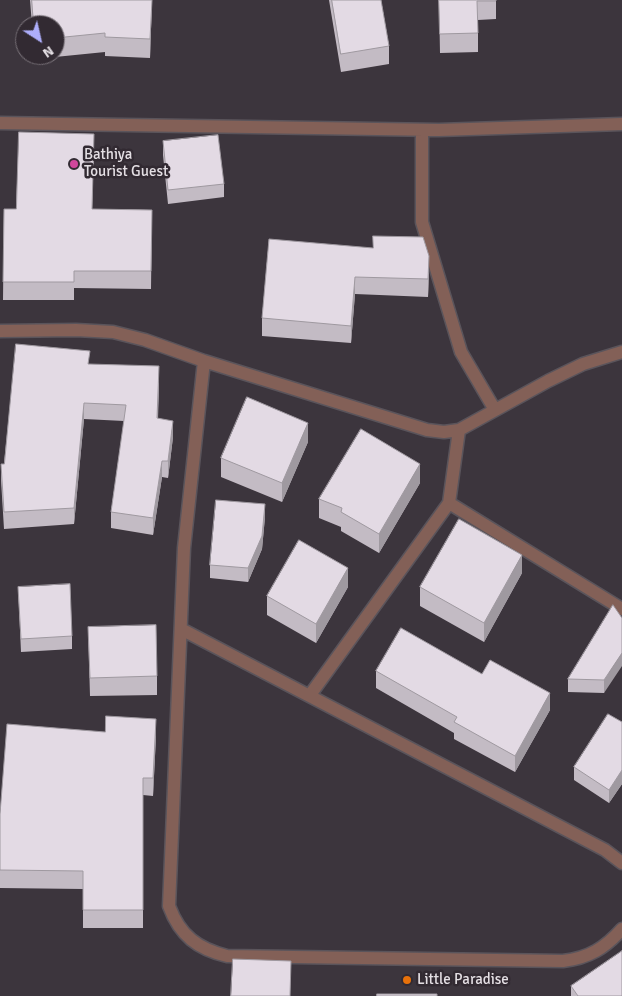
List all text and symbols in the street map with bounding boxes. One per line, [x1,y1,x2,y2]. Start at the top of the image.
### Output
north arrow [15,15,65,65]
text: N [39,42,57,62]
place label: Bathiya Tourist Guest [84,146,168,181]
marker: Bathiya Tourist Guest [68,158,80,170]
place label: Little Paradise [417,971,509,989]
marker: Little Paradise [401,974,413,986]

